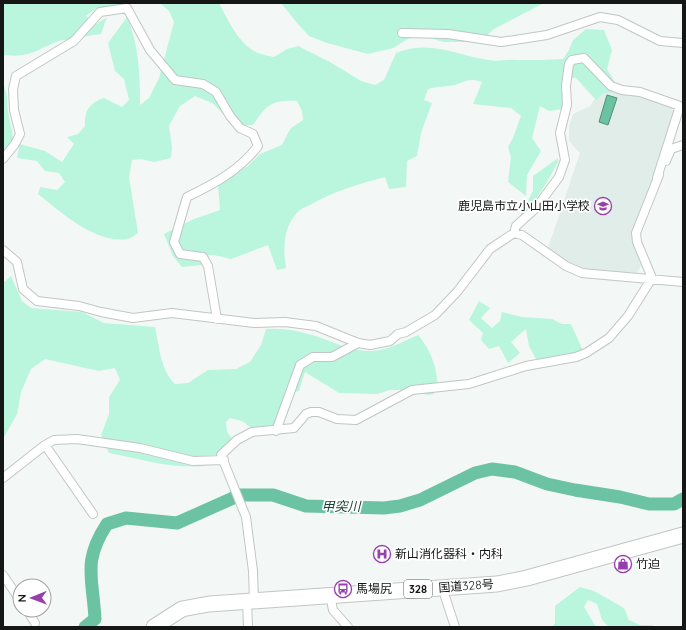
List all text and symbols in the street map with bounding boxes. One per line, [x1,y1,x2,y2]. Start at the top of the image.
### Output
school or university icon: 鹿児島市立小山田小学校 [593,196,613,216]
place label: 鹿児島市立小山田小学校 [458,198,590,213]
water label: 甲突川 [321,498,362,514]
hospital icon: 新山消化器科・内科 [372,544,392,564]
place label: 新山消化器科・内科 [395,546,503,561]
shop icon: 竹迫 [613,554,633,574]
place label: 竹迫 [636,556,660,571]
street label: 国道328号 [438,576,494,595]
north arrow [12,578,52,618]
bus stop icon: 馬場尻 [333,579,353,599]
road number: 328 [404,580,432,598]
place label: 馬場尻 [356,581,392,596]
text: N [15,594,29,602]

